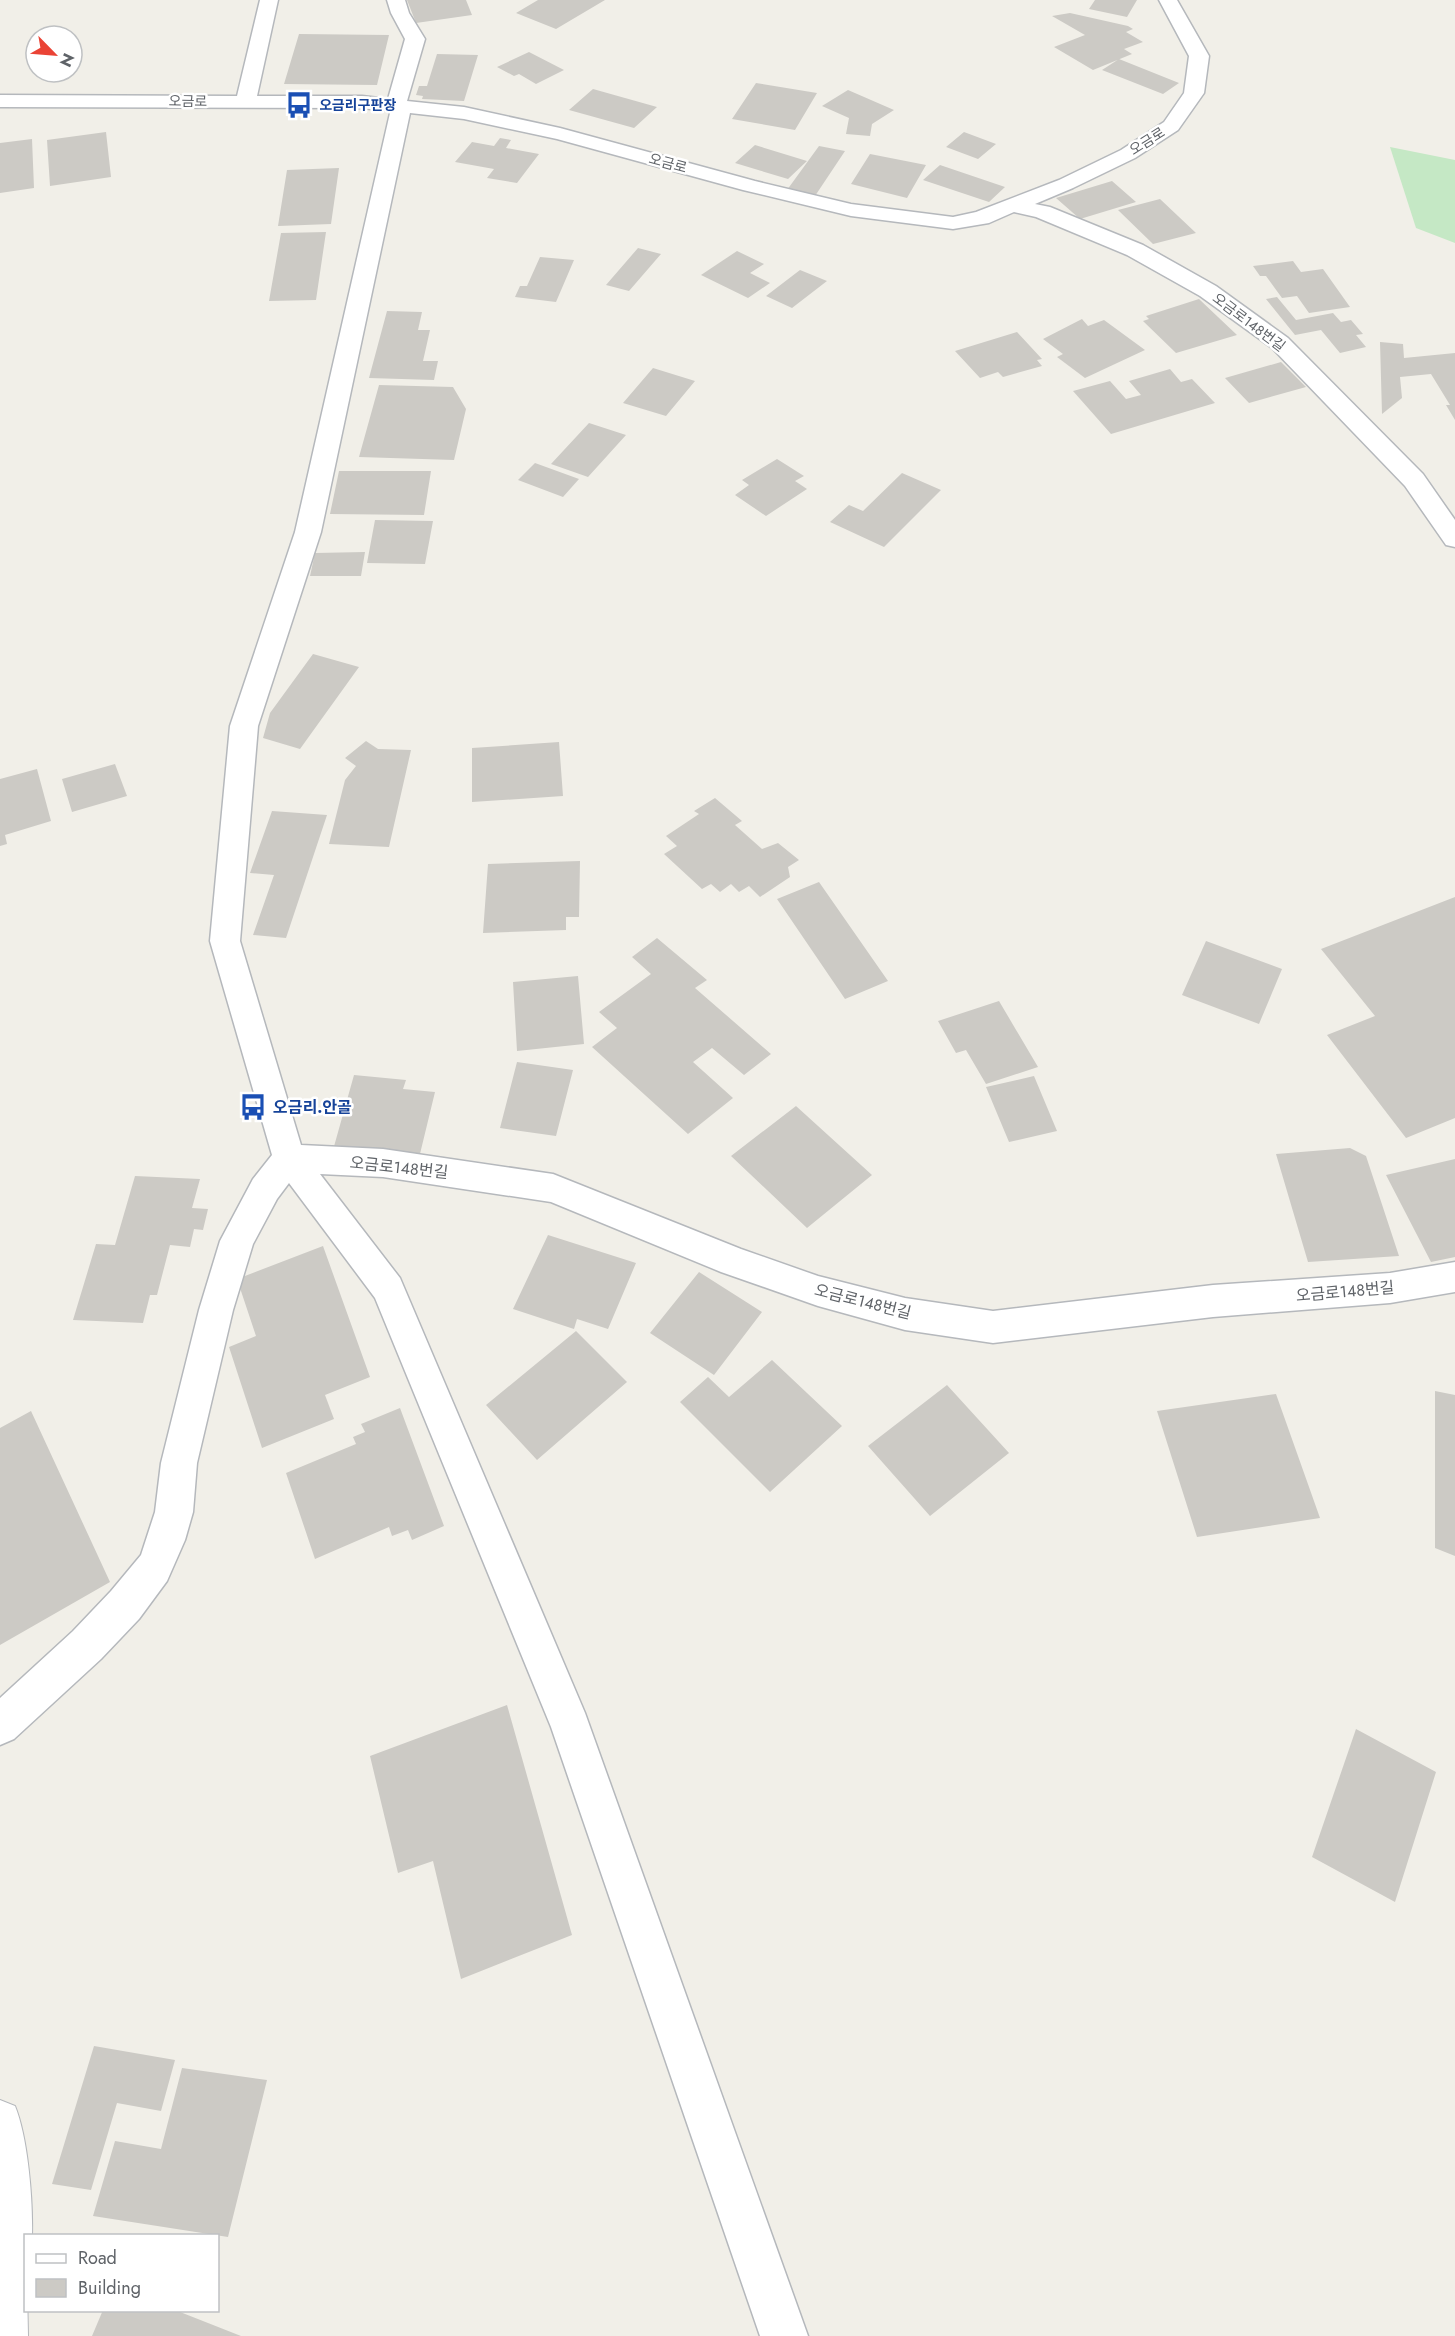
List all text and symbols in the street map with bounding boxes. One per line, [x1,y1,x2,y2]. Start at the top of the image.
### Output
north arrow [24,24,84,84]
text: N [54,50,80,71]
bus stop icon: 오금리구판장 [284,90,314,120]
street label: 오금로 [169,91,208,111]
place label: 오금리구판장 [319,95,396,115]
street label: 오금로 [1125,122,1169,160]
street label: 오금로 [647,148,689,178]
street label: 오금로148번길 [1208,288,1290,356]
bus stop icon: 오금리.안골 [238,1092,268,1122]
place label: 오금리.안골 [273,1096,352,1119]
street label: 오금로148번길 [349,1151,449,1184]
street label: 오금로148번길 [1295,1276,1395,1307]
street label: 오금로148번길 [812,1278,914,1325]
legend [24,2234,219,2312]
text: Road [78,2245,117,2271]
text: Building [78,2275,141,2301]

